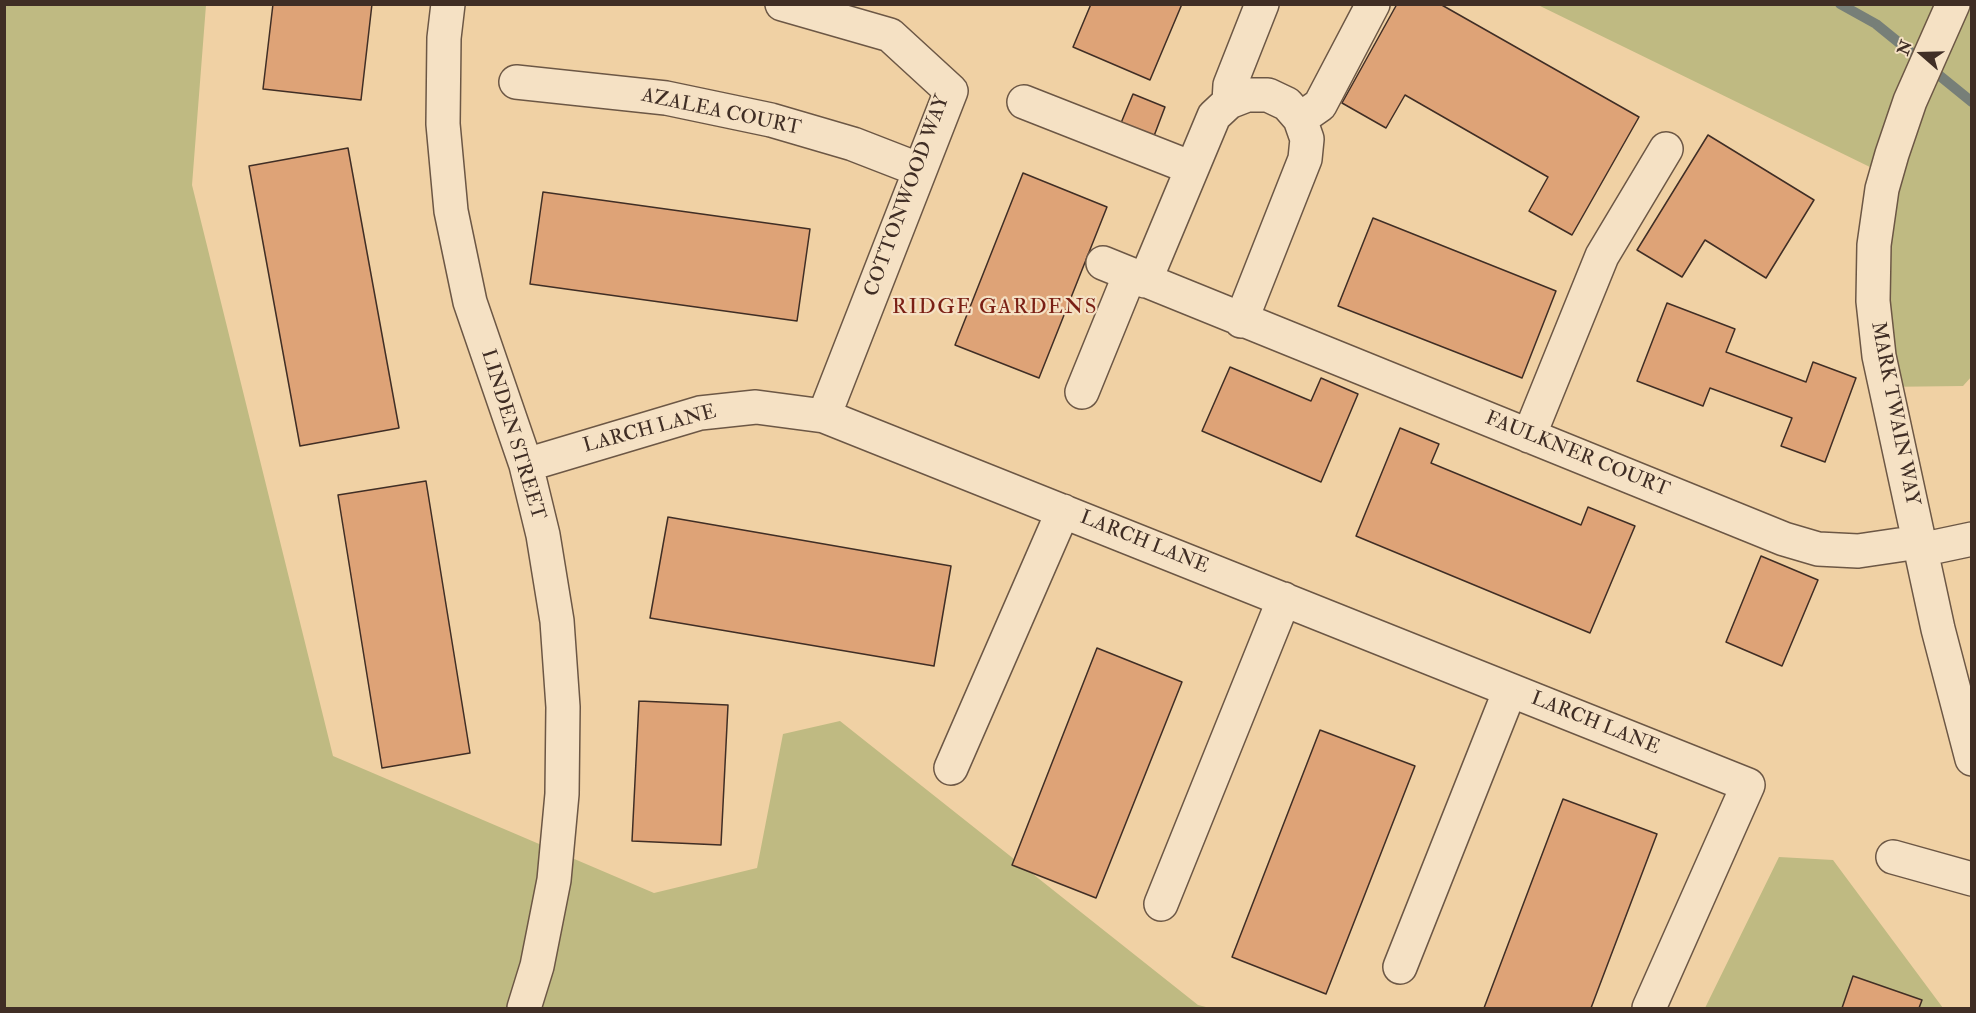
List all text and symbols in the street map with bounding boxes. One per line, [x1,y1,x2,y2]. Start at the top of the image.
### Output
north arrow [1892,24,1952,84]
text: N [1893,38,1917,58]
street label: AZALEA COURT [639,84,803,142]
street label: COTTONWOOD WAY [860,92,956,300]
district label: RIDGE GARDENS [892,295,1098,321]
street label: MARK TWAIN WAY [1864,320,1924,508]
street label: LINDEN STREET [475,347,549,523]
street label: LARCH LANE [581,401,719,459]
street label: FAULKNER COURT [1481,407,1673,503]
street label: LARCH LANE [1076,506,1212,580]
street label: LARCH LANE [1527,687,1663,761]

